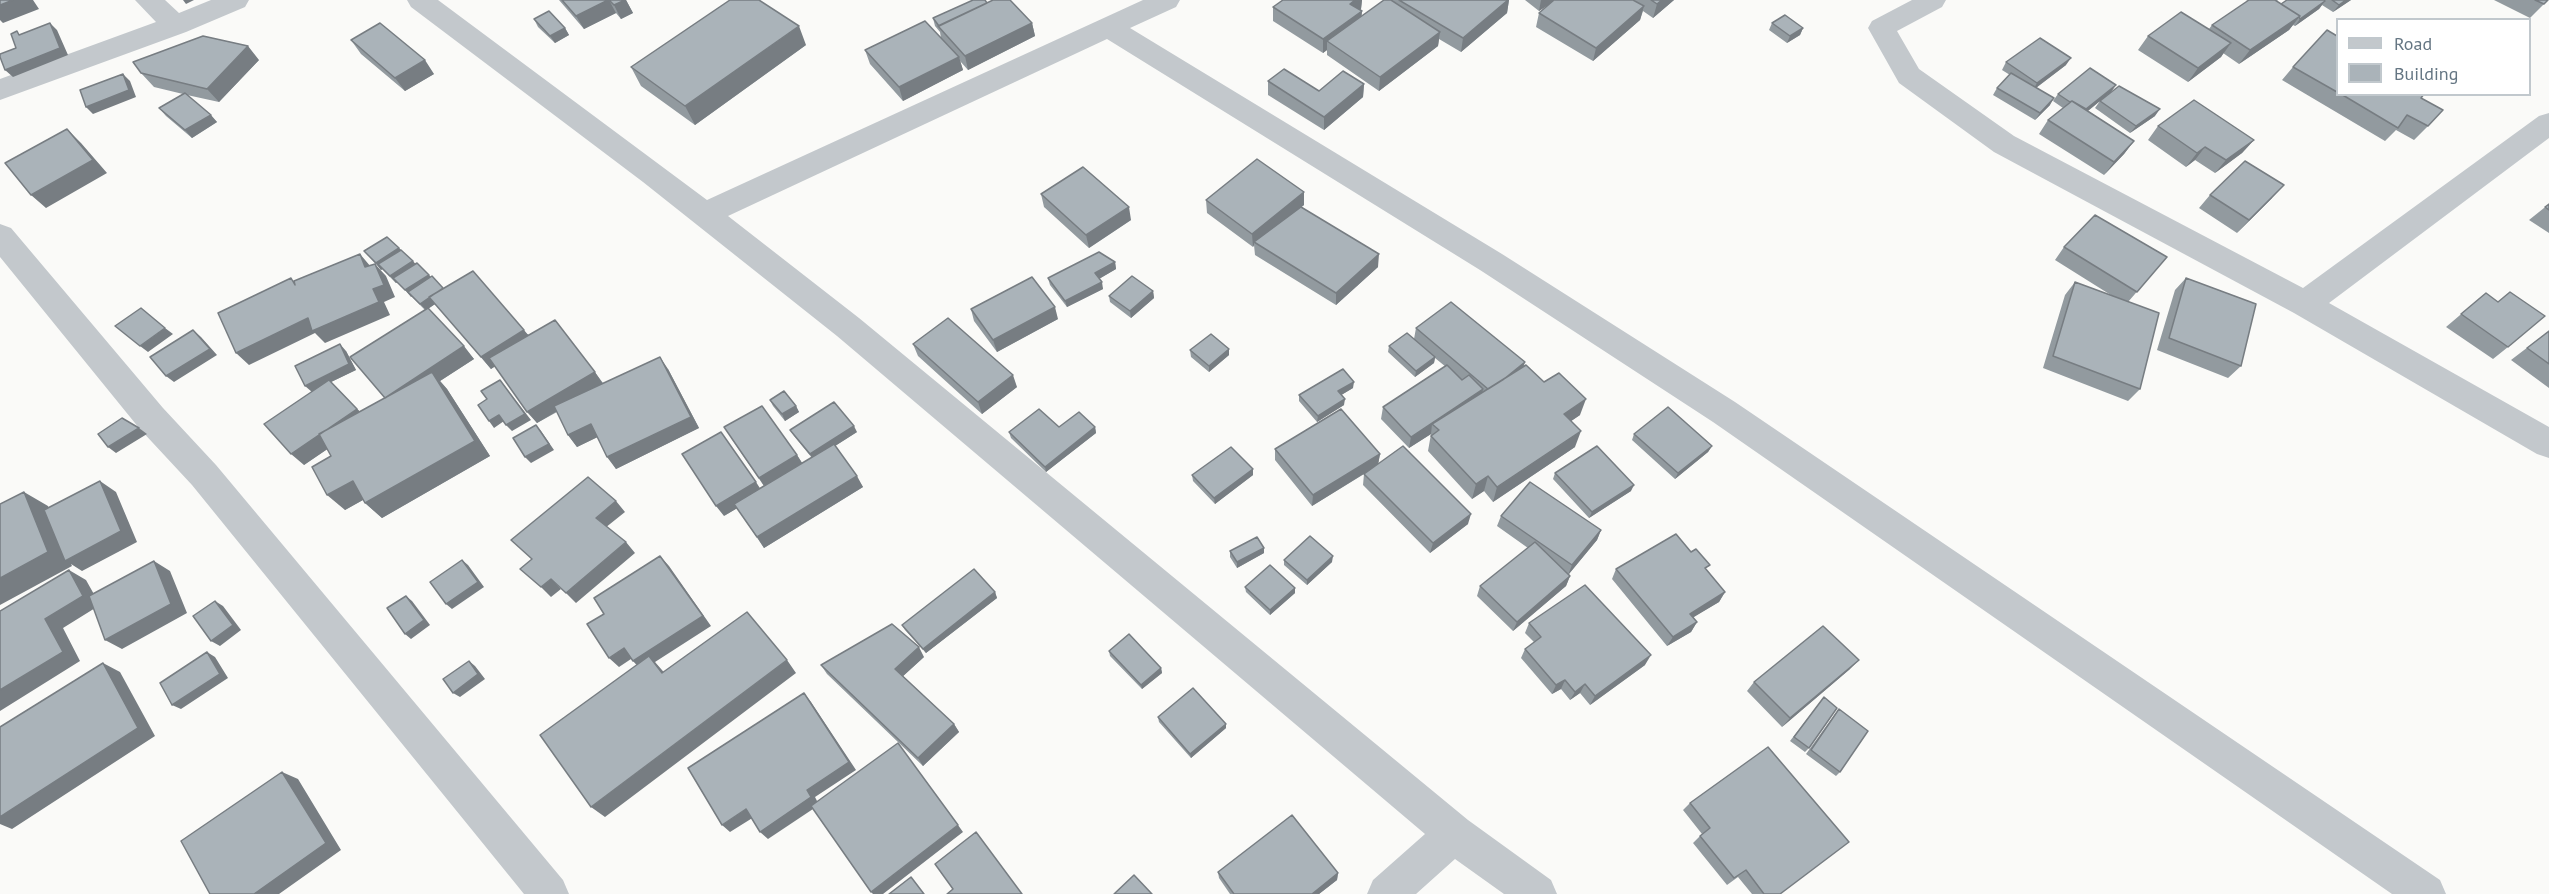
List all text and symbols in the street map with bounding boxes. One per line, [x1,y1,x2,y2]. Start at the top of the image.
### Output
legend [2336,18,2531,96]
text: Road [2394,32,2432,55]
text: Building [2394,62,2458,85]

